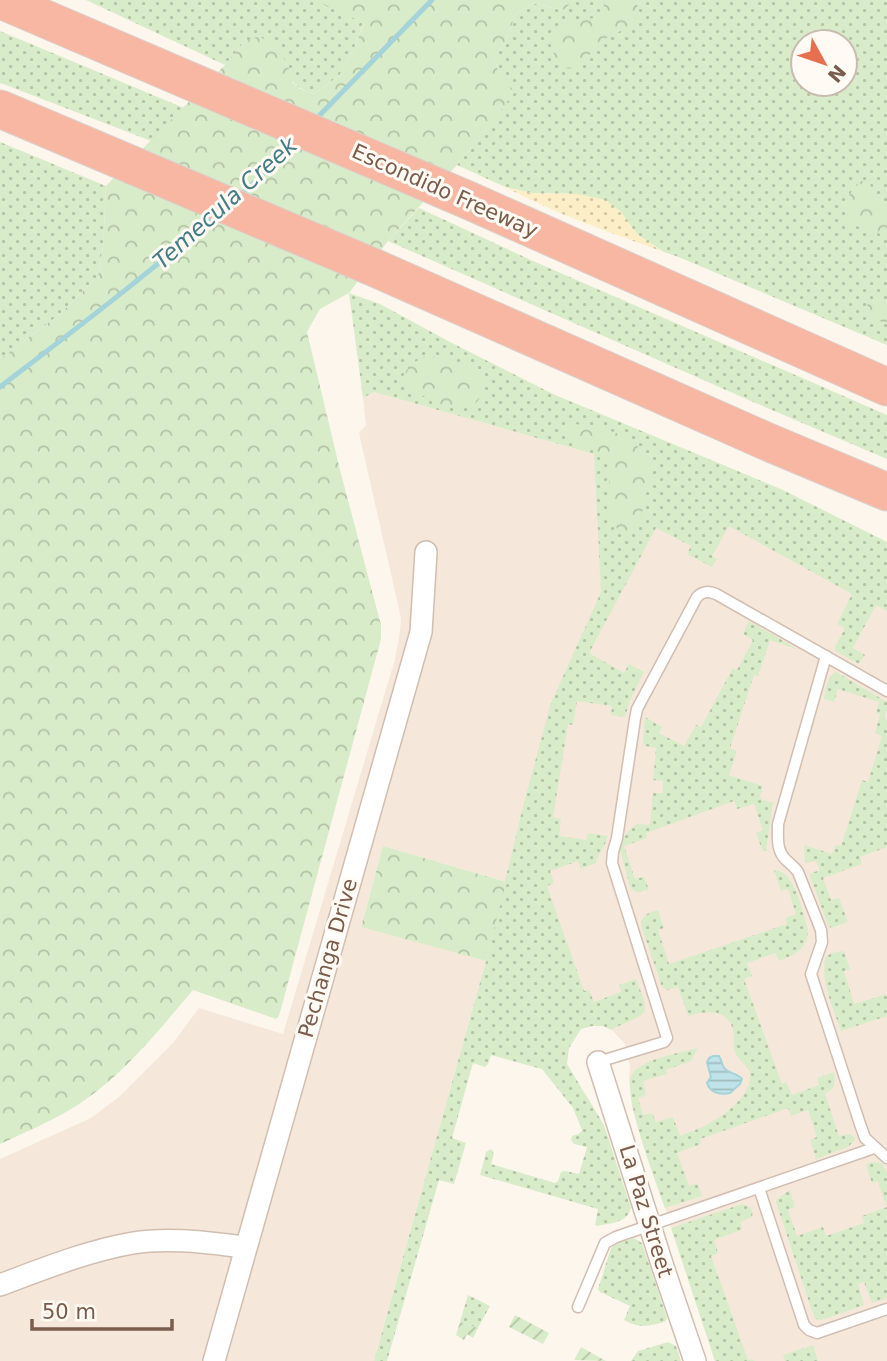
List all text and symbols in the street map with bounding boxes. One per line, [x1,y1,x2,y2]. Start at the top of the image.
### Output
north arrow [789,28,859,98]
text: N [823,61,851,87]
water label: Temecula Creek [148,131,303,274]
street label: Escondido Freeway [348,139,542,243]
street label: Pechanga Drive [294,876,362,1040]
street label: La Paz Street [614,1142,678,1280]
scale bar [32,1288,172,1332]
text: 50 m [42,1300,96,1324]

